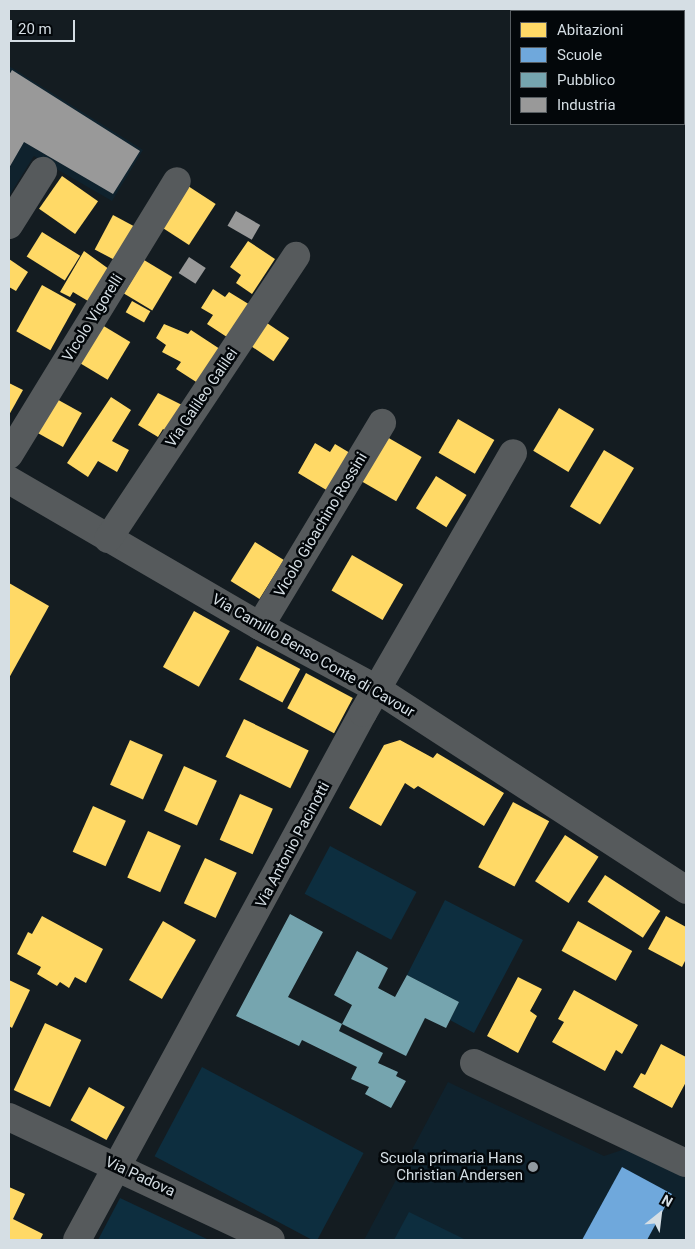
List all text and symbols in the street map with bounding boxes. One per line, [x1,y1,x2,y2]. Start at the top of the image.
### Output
scale bar [12,10,78,42]
legend [510,10,685,125]
text: 20 m [18,20,52,38]
text: Abitazioni [557,21,624,39]
text: Scuole [557,46,602,64]
text: Pubblico [557,71,615,89]
text: Industria [557,96,616,114]
street label: Vicolo Vigorelli [59,271,127,365]
street label: Via Galileo Galilei [162,345,242,451]
street label: Vicolo Gioachino Rossini [271,450,371,600]
street label: Via Camillo Benso Conte di Cavour [209,590,417,722]
street label: Via Antonio Pacinotti [252,779,334,911]
place label: Scuola primaria Hans Christian Andersen [380,1149,523,1184]
street label: Via Padova [102,1153,178,1201]
marker: Scuola primaria Hans Christian Andersen [527,1161,539,1173]
north arrow [635,1189,685,1239]
text: N [659,1191,675,1210]

